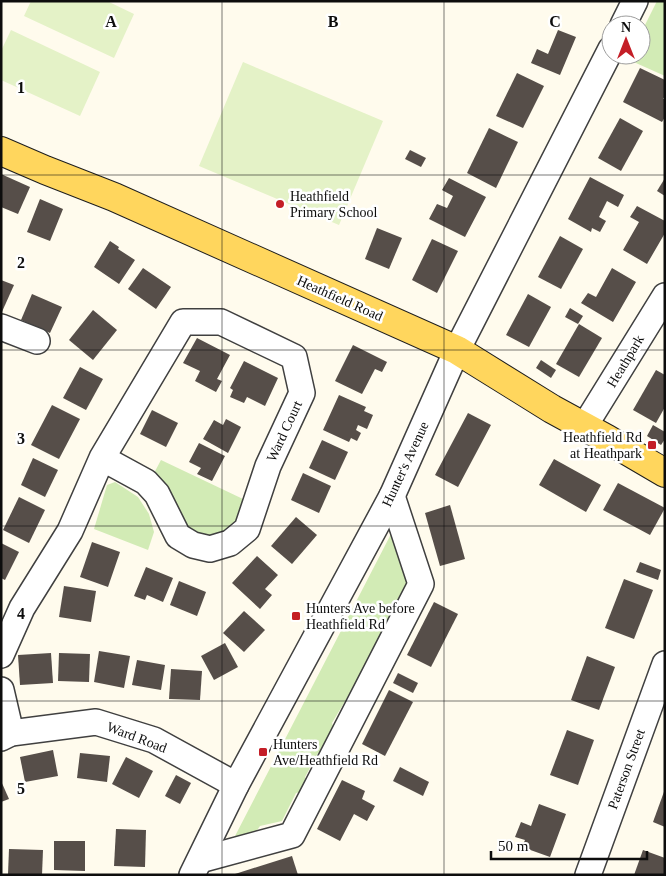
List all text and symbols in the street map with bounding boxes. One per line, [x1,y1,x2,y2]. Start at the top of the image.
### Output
text: A [105,13,117,30]
text: B [328,13,339,30]
text: C [549,13,561,30]
north arrow [601,15,651,65]
text: N [621,20,631,35]
text: 1 [17,79,25,96]
place label: Heathfield Primary School [290,189,378,220]
marker: Heathfield Primary School [274,198,286,210]
text: 2 [17,254,25,271]
street label: Heathfield Road [295,273,385,324]
street label: Heathpark [604,332,647,390]
street label: Ward Court [264,398,305,464]
street label: Hunter's Avenue [379,419,432,509]
text: 3 [17,430,25,447]
place label: Heathfield Rd at Heathpark [563,430,642,461]
marker: Heathfield Rd at Heathpark [646,439,658,451]
place label: Hunters Ave before Heathfield Rd [306,601,415,632]
text: 4 [17,605,25,622]
marker: Hunters Ave before Heathfield Rd [290,610,302,622]
street label: Ward Road [105,719,169,756]
street label: Paterson Street [605,727,648,811]
place label: Hunters Ave/Heathfield Rd [273,737,378,768]
marker: Hunters Ave/Heathfield Rd [257,746,269,758]
text: 5 [17,780,25,797]
scale bar [491,828,647,860]
text: 50 m [498,838,529,854]

